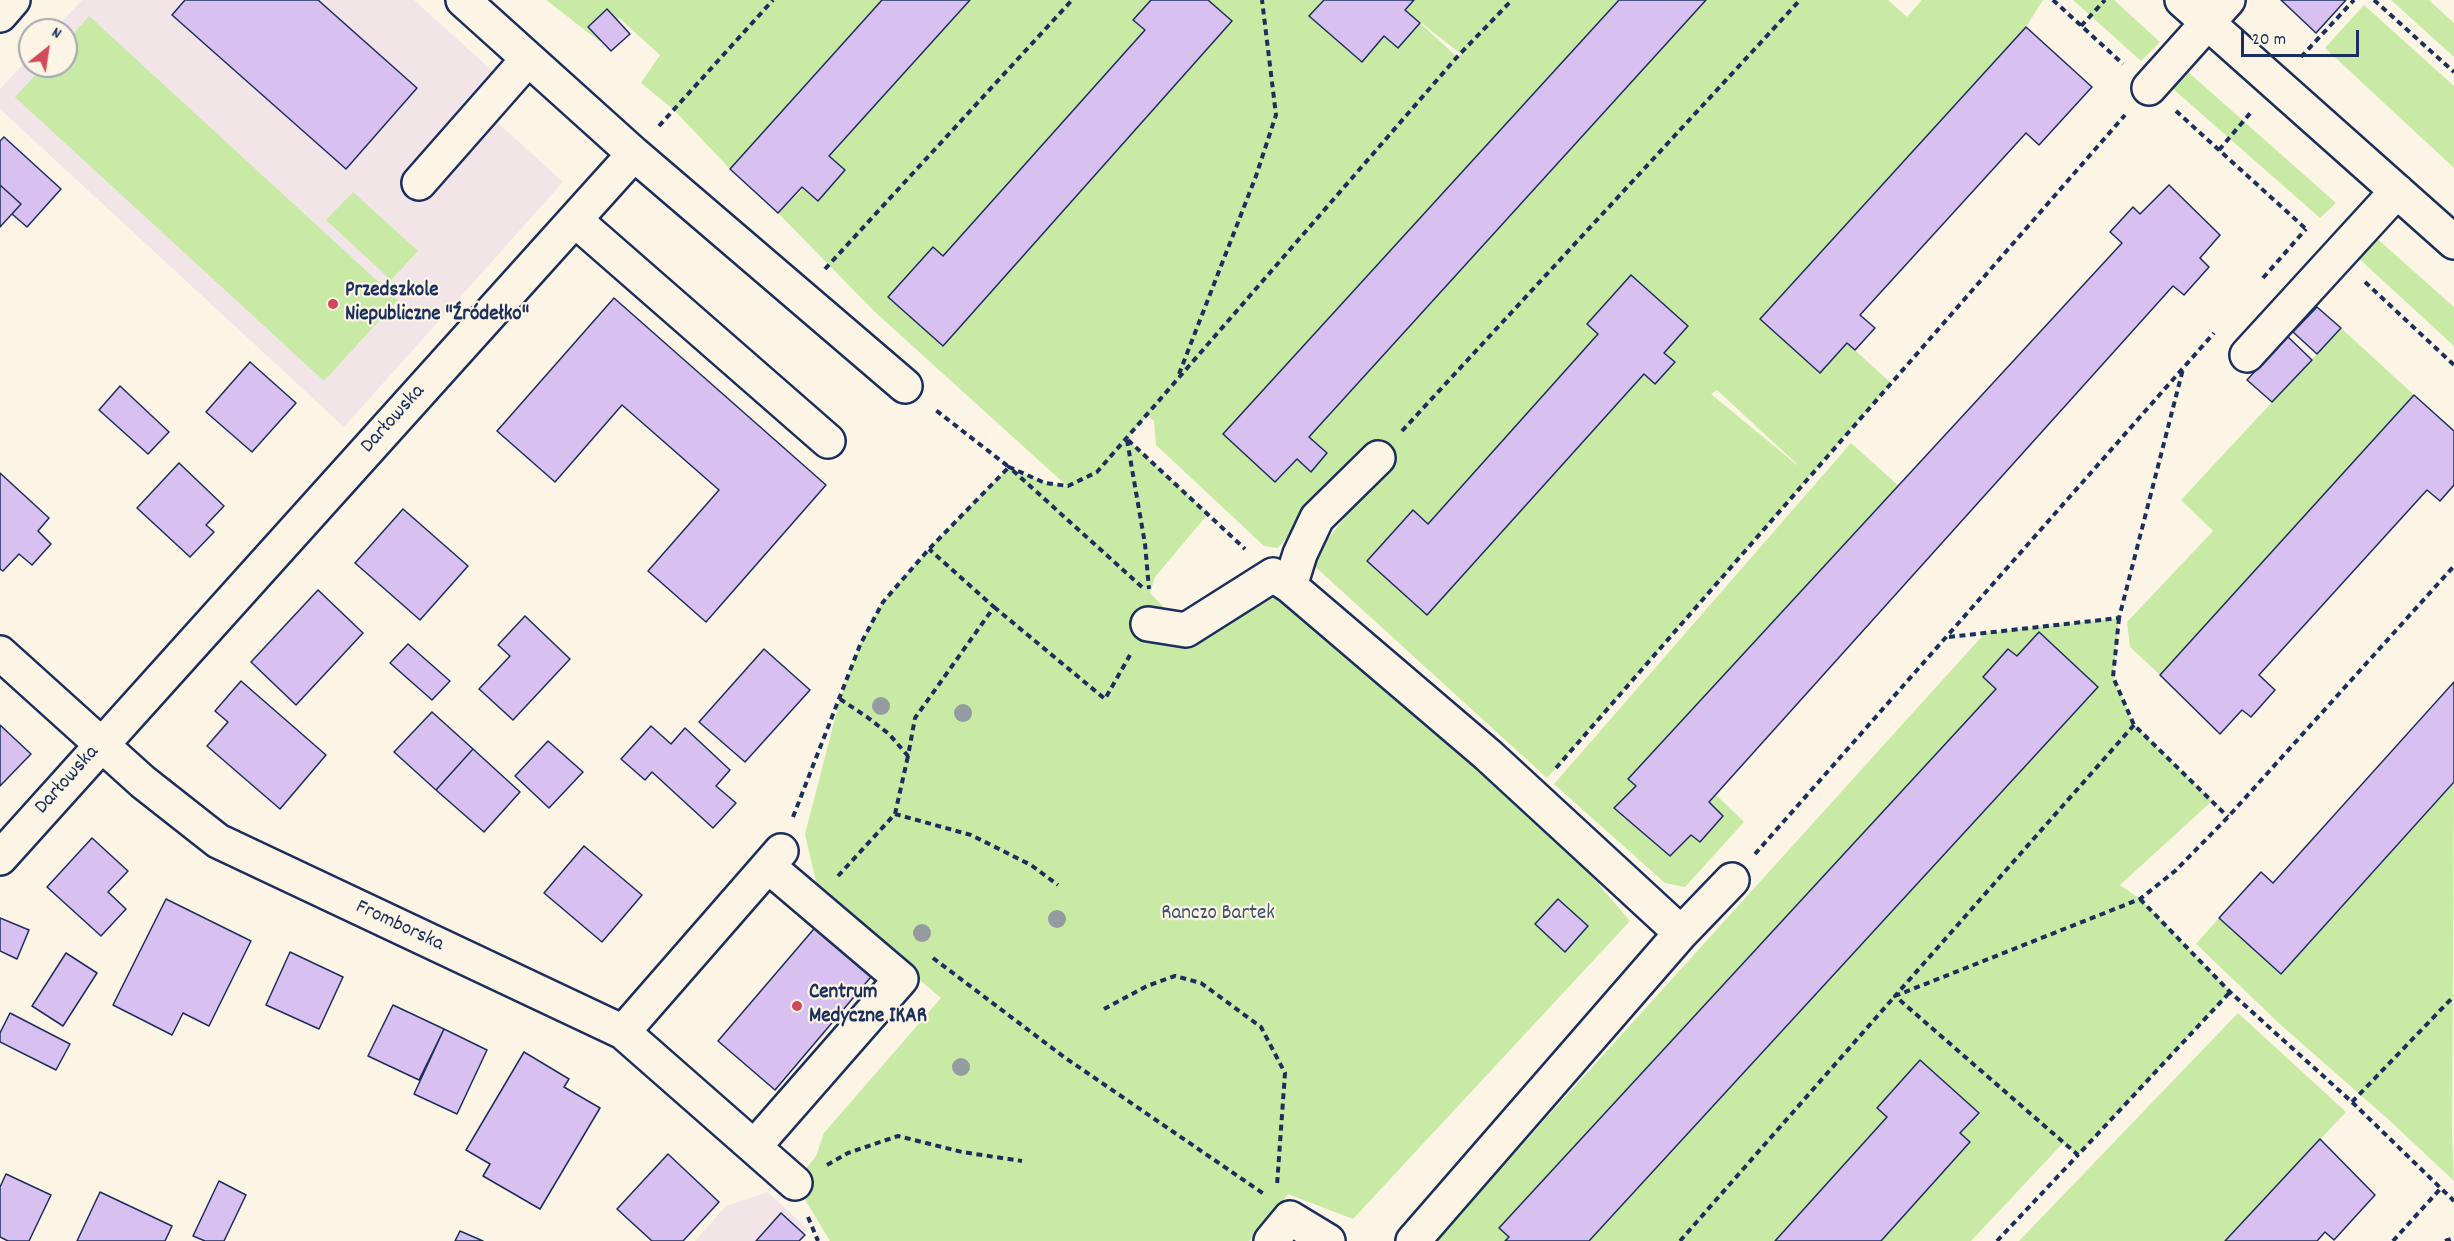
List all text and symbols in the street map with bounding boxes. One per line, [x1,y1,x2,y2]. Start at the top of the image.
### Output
north arrow [18,18,78,78]
scale bar [2244,18,2362,56]
text: N [47,22,65,46]
text: 20 m [2252,28,2286,53]
place label: Przedszkole Niepubliczne "Źródełko" [345,279,529,329]
marker: Przedszkole Niepubliczne "Źródełko" [326,297,340,311]
street label: Darłowska [357,380,431,460]
street label: Darłowska [31,741,105,821]
street label: Fromborska [351,896,447,958]
park label: Ranczo Bartek [1161,902,1275,928]
place label: Centrum Medyczne IKAR [809,981,927,1031]
marker: Centrum Medyczne IKAR [790,999,804,1013]

